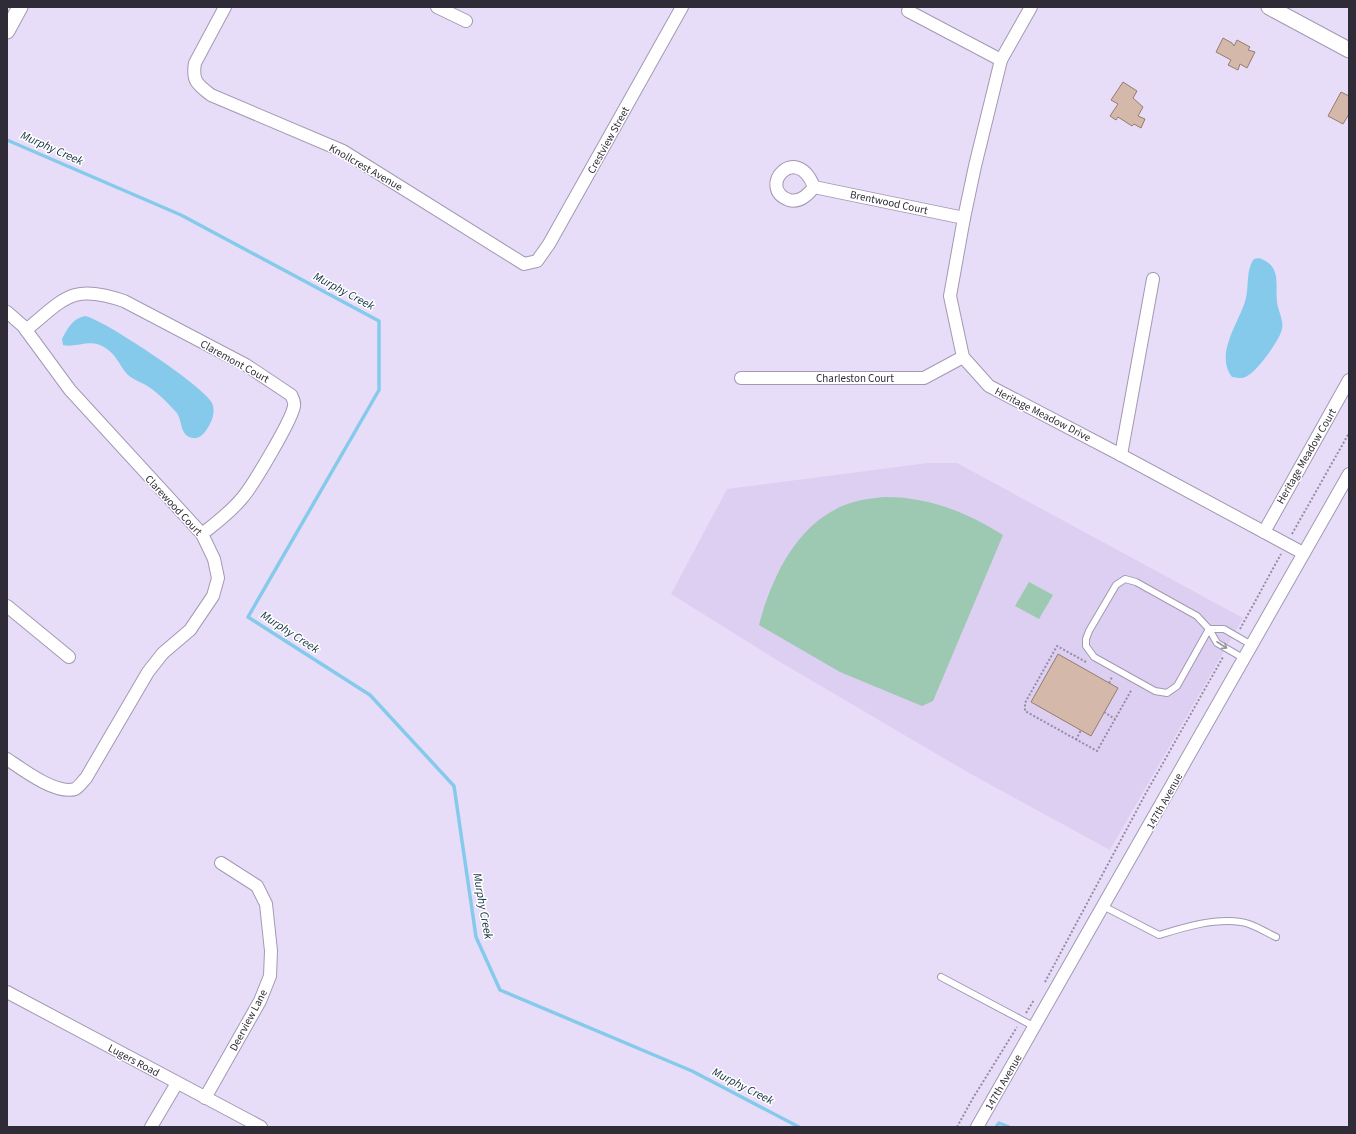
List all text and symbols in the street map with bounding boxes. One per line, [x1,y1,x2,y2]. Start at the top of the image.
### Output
street label: Crestview Street [584,104,633,176]
water label: Murphy Creek [18,127,86,170]
street label: Knollcrest Avenue [326,140,406,195]
street label: Brentwood Court [849,187,929,218]
water label: Murphy Creek [310,268,378,315]
street label: Claremont Court [198,336,272,387]
street label: Charleston Court [816,371,894,386]
street label: Heritage Meadow Drive [992,384,1094,445]
street label: Heritage Meadow Court [1273,406,1340,507]
street label: Clarewood Court [142,472,206,539]
water label: Murphy Creek [257,607,323,658]
one-way arrow [1217,641,1228,650]
street label: 147th Avenue [1143,770,1186,832]
water label: Murphy Creek [468,872,497,941]
street label: Deerview Lane [226,986,271,1054]
street label: Lugers Road [105,1041,162,1080]
street label: 147th Avenue [981,1051,1026,1113]
water label: Murphy Creek [709,1064,777,1109]

